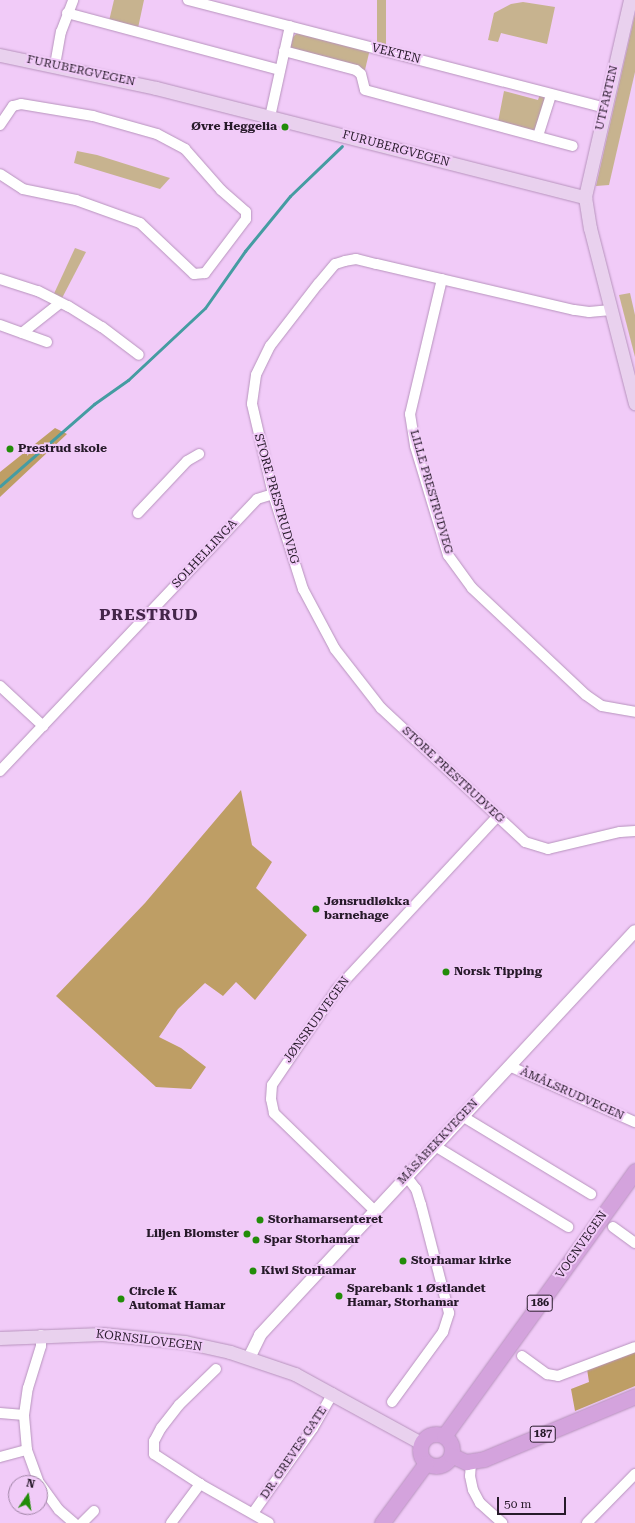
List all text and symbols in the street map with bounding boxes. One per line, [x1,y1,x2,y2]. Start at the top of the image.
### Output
street label: VEKTEN [370,41,422,67]
street label: FURUBERGVEGEN [25,52,137,90]
street label: UTFARTEN [593,64,621,132]
place label: Øvre Heggelia [191,120,277,134]
marker: Øvre Heggelia [280,122,290,132]
street label: FURUBERGVEGEN [341,128,451,170]
street label: LILLE PRESTRUDVEG [406,428,456,556]
street label: STORE PRESTRUDVEG [251,432,301,566]
place label: Prestrud skole [18,442,107,456]
marker: Prestrud skole [5,444,15,454]
street label: SOLHELLINGA [169,517,241,591]
district label: PRESTRUD [99,605,199,625]
street label: STORE PRESTRUDVEG [399,724,507,826]
place label: Jønsrudløkka barnehage [324,895,410,923]
marker: Jønsrudløkka barnehage [311,904,321,914]
place label: Norsk Tipping [454,965,542,979]
marker: Norsk Tipping [441,967,451,977]
street label: JØNSRUDVEGEN [281,974,353,1066]
street label: ÅMÅLSRUDVEGEN [518,1065,626,1123]
street label: MÅSÅBEKKVEGEN [395,1096,481,1188]
street label: VOGNVEGEN [553,1208,611,1282]
place label: Storhamarsenteret [268,1213,383,1227]
marker: Storhamarsenteret [255,1215,265,1225]
place label: Liljen Blomster [146,1227,239,1241]
marker: Liljen Blomster [242,1229,252,1239]
place label: Spar Storhamar [264,1233,360,1247]
marker: Spar Storhamar [251,1235,261,1245]
place label: Storhamar kirke [411,1254,511,1268]
marker: Storhamar kirke [398,1256,408,1266]
place label: Kiwi Storhamar [261,1264,356,1278]
marker: Kiwi Storhamar [248,1266,258,1276]
place label: Sparebank 1 Østlandet Hamar, Storhamar [347,1282,486,1310]
place label: Circle K Automat Hamar [129,1285,225,1313]
marker: Sparebank 1 Østlandet Hamar, Storhamar [334,1291,344,1301]
marker: Circle K Automat Hamar [116,1294,126,1304]
road number: 186 [526,1294,554,1312]
street label: KORNSILOVEGEN [95,1327,203,1355]
street label: DR. GREVES GATE [258,1404,330,1502]
road number: 187 [529,1425,557,1443]
north arrow [8,1475,48,1515]
text: N [25,1477,36,1491]
scale bar [499,1489,568,1515]
text: 50 m [504,1497,531,1511]

